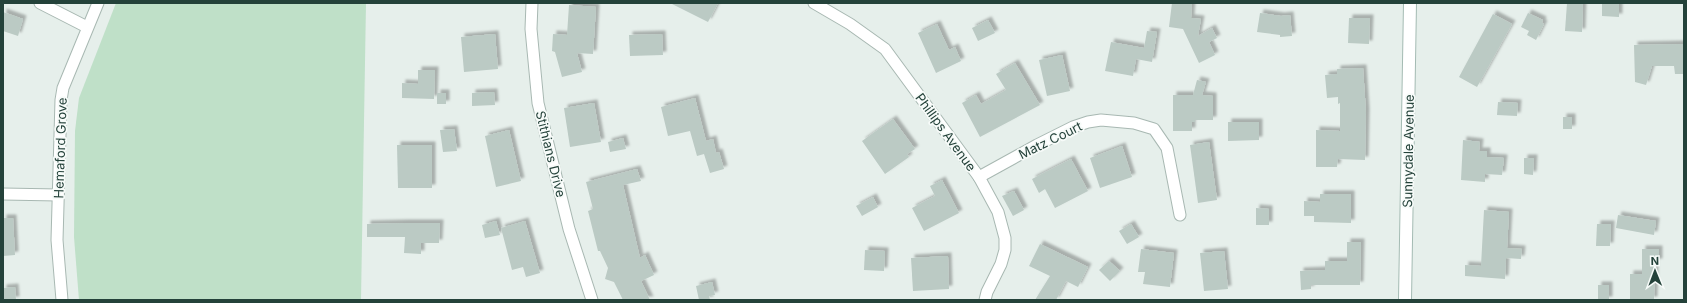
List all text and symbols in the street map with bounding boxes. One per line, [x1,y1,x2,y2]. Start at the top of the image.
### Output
street label: Phillips Avenue [912,90,980,174]
street label: Sunnydale Avenue [1399,94,1417,208]
street label: Hemaford Grove [50,97,70,199]
street label: Stithians Drive [533,109,569,199]
street label: Matz Court [1016,118,1084,162]
north arrow [1635,251,1675,291]
text: N [1651,254,1659,268]

